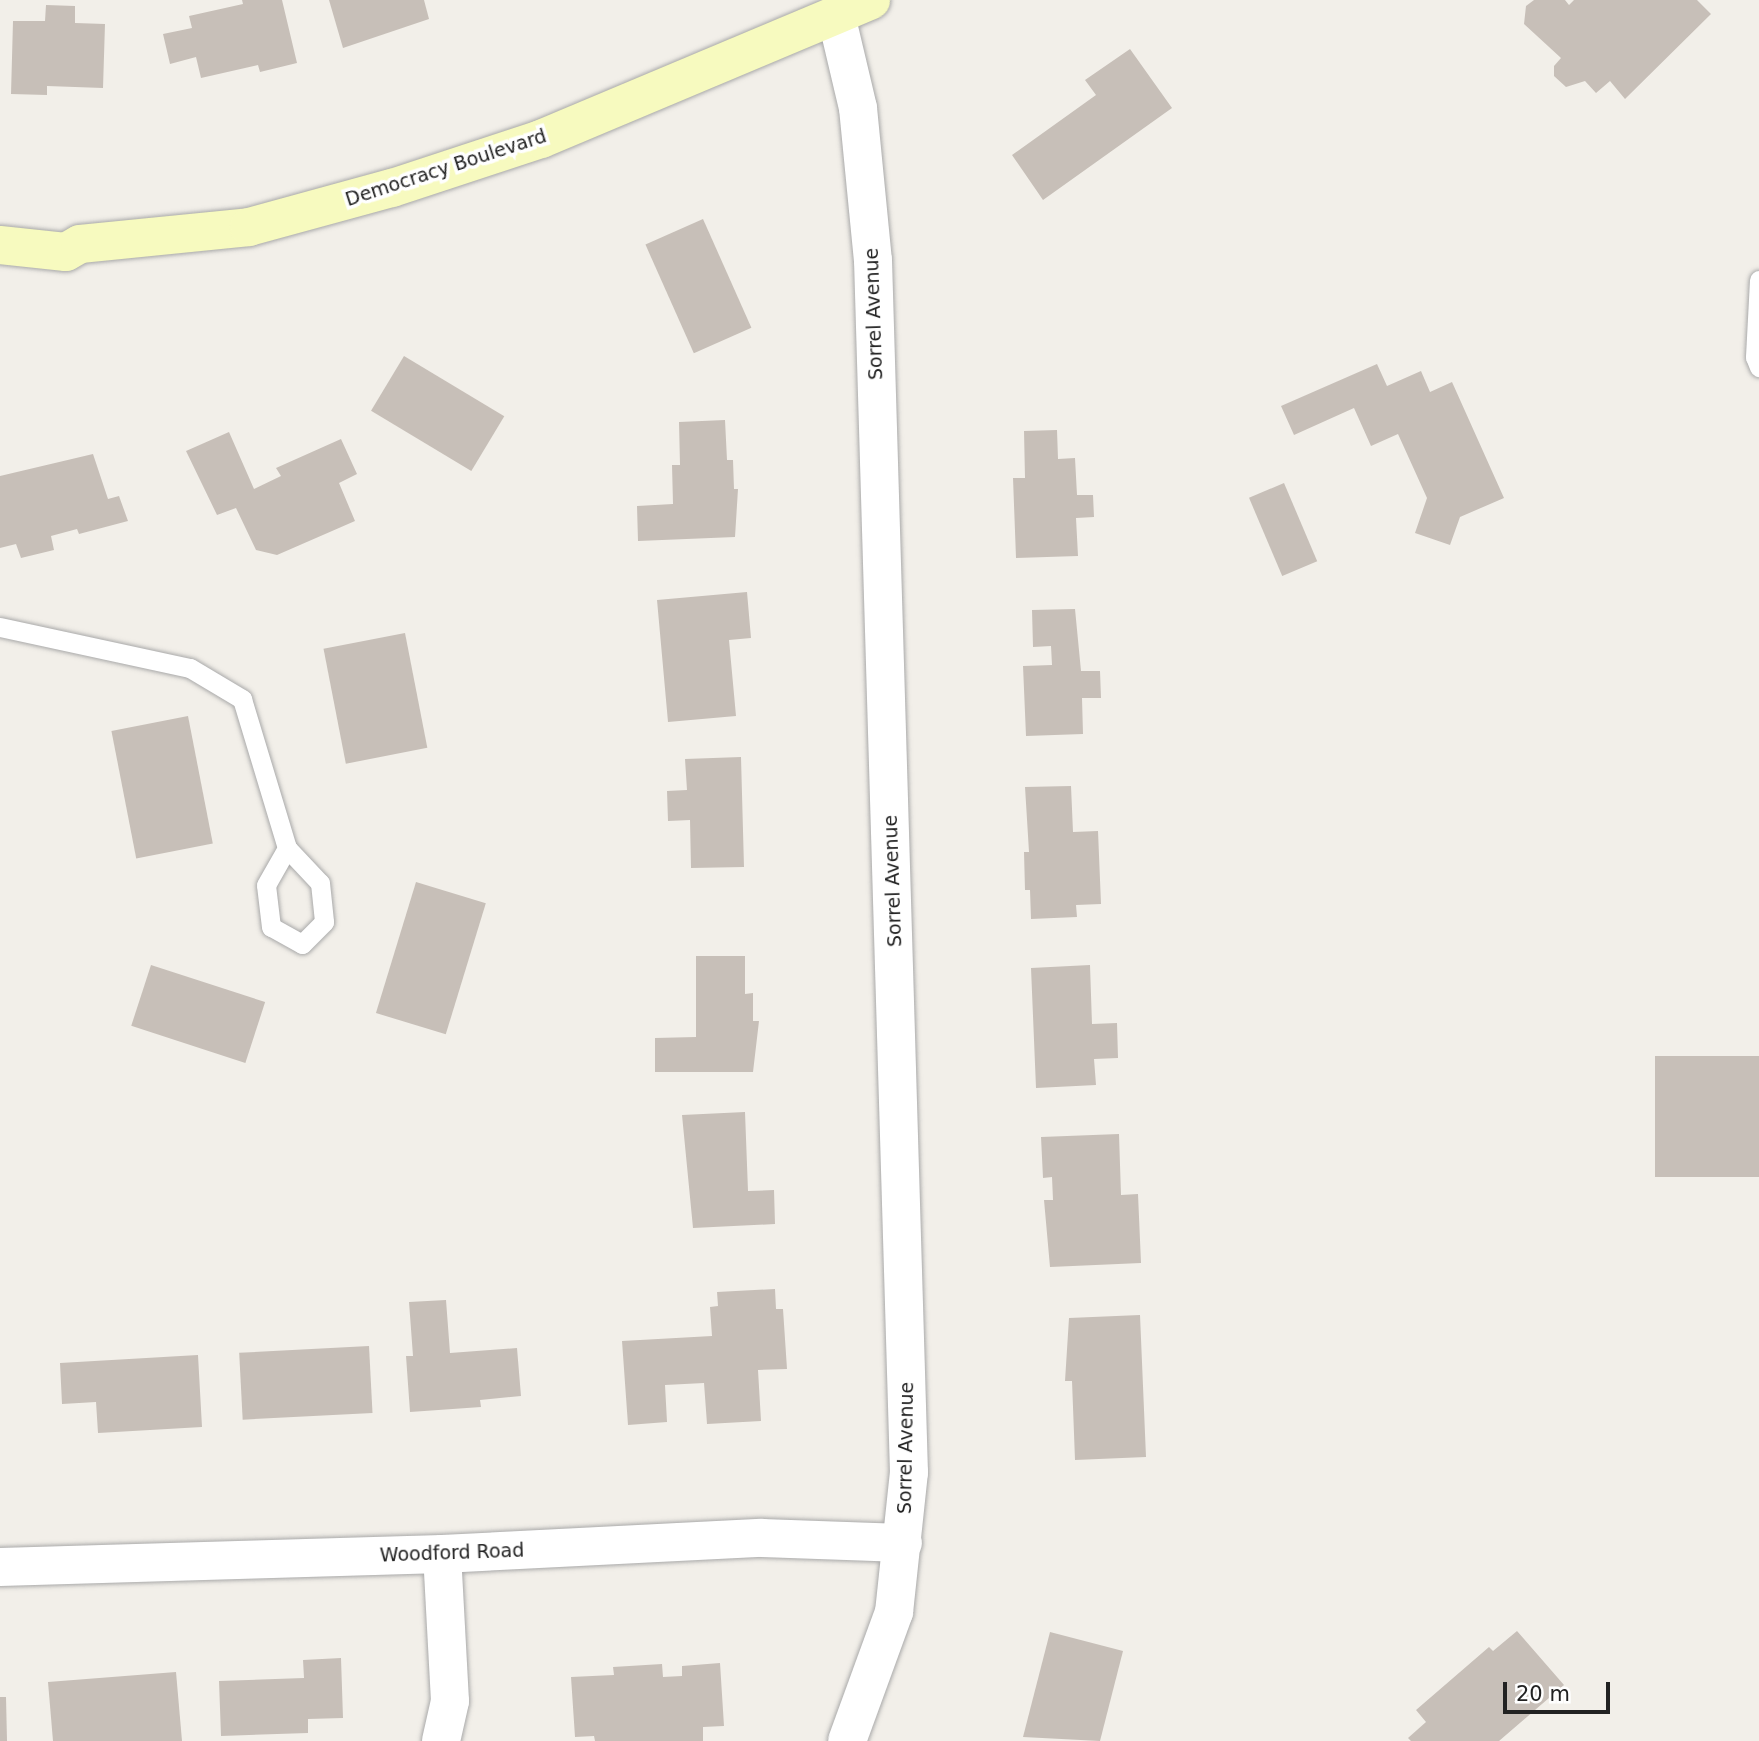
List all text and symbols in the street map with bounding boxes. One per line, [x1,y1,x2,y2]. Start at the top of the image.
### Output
street label: Democracy Boulevard [343,125,549,211]
street label: Sorrel Avenue [860,248,888,380]
street label: Sorrel Avenue [879,815,907,947]
street label: Sorrel Avenue [893,1382,919,1514]
street label: Woodford Road [379,1539,525,1567]
scale bar [1507,1668,1614,1712]
text: 20 m [1516,1682,1570,1706]

